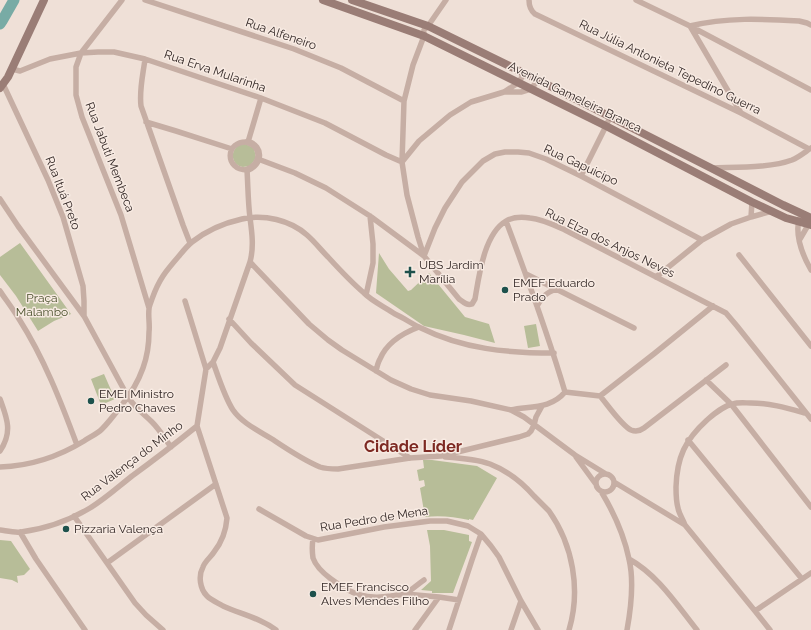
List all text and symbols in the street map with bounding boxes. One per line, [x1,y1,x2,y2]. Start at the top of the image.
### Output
street label: Rua Alfeneiro [244,15,318,53]
street label: Rua Júlia Antonieta Tepedino Guerra [577,17,763,117]
street label: Rua Erva Mularinha [162,47,268,95]
street label: Avenida Gameleira Branca [506,59,644,135]
street label: Rua Jabuti Membeca [83,100,137,214]
street label: Rua Gapuicipo [542,142,620,188]
street label: Rua Ituá Preto [43,154,83,232]
street label: Rua Elza dos Anjos Neves [543,205,677,281]
place label: UBS Jardim Marília [419,258,483,286]
marker: UBS Jardim Marília [404,266,416,278]
place label: EMEF Eduardo Prado [513,276,595,304]
marker: EMEF Eduardo Prado [500,285,510,295]
park label: Praça Malambo [16,291,68,319]
place label: EMEI Ministro Pedro Chaves [99,387,176,415]
marker: EMEI Ministro Pedro Chaves [86,396,96,406]
street label: Rua Valença do Minho [78,418,186,504]
district label: Cidade Líder [364,437,462,456]
street label: Rua Pedro de Mena [319,504,429,534]
place label: Pizzaria Valença [74,522,163,536]
marker: Pizzaria Valença [61,524,71,534]
place label: EMEF Francisco Alves Mendes Filho [321,580,429,608]
marker: EMEF Francisco Alves Mendes Filho [308,589,318,599]

